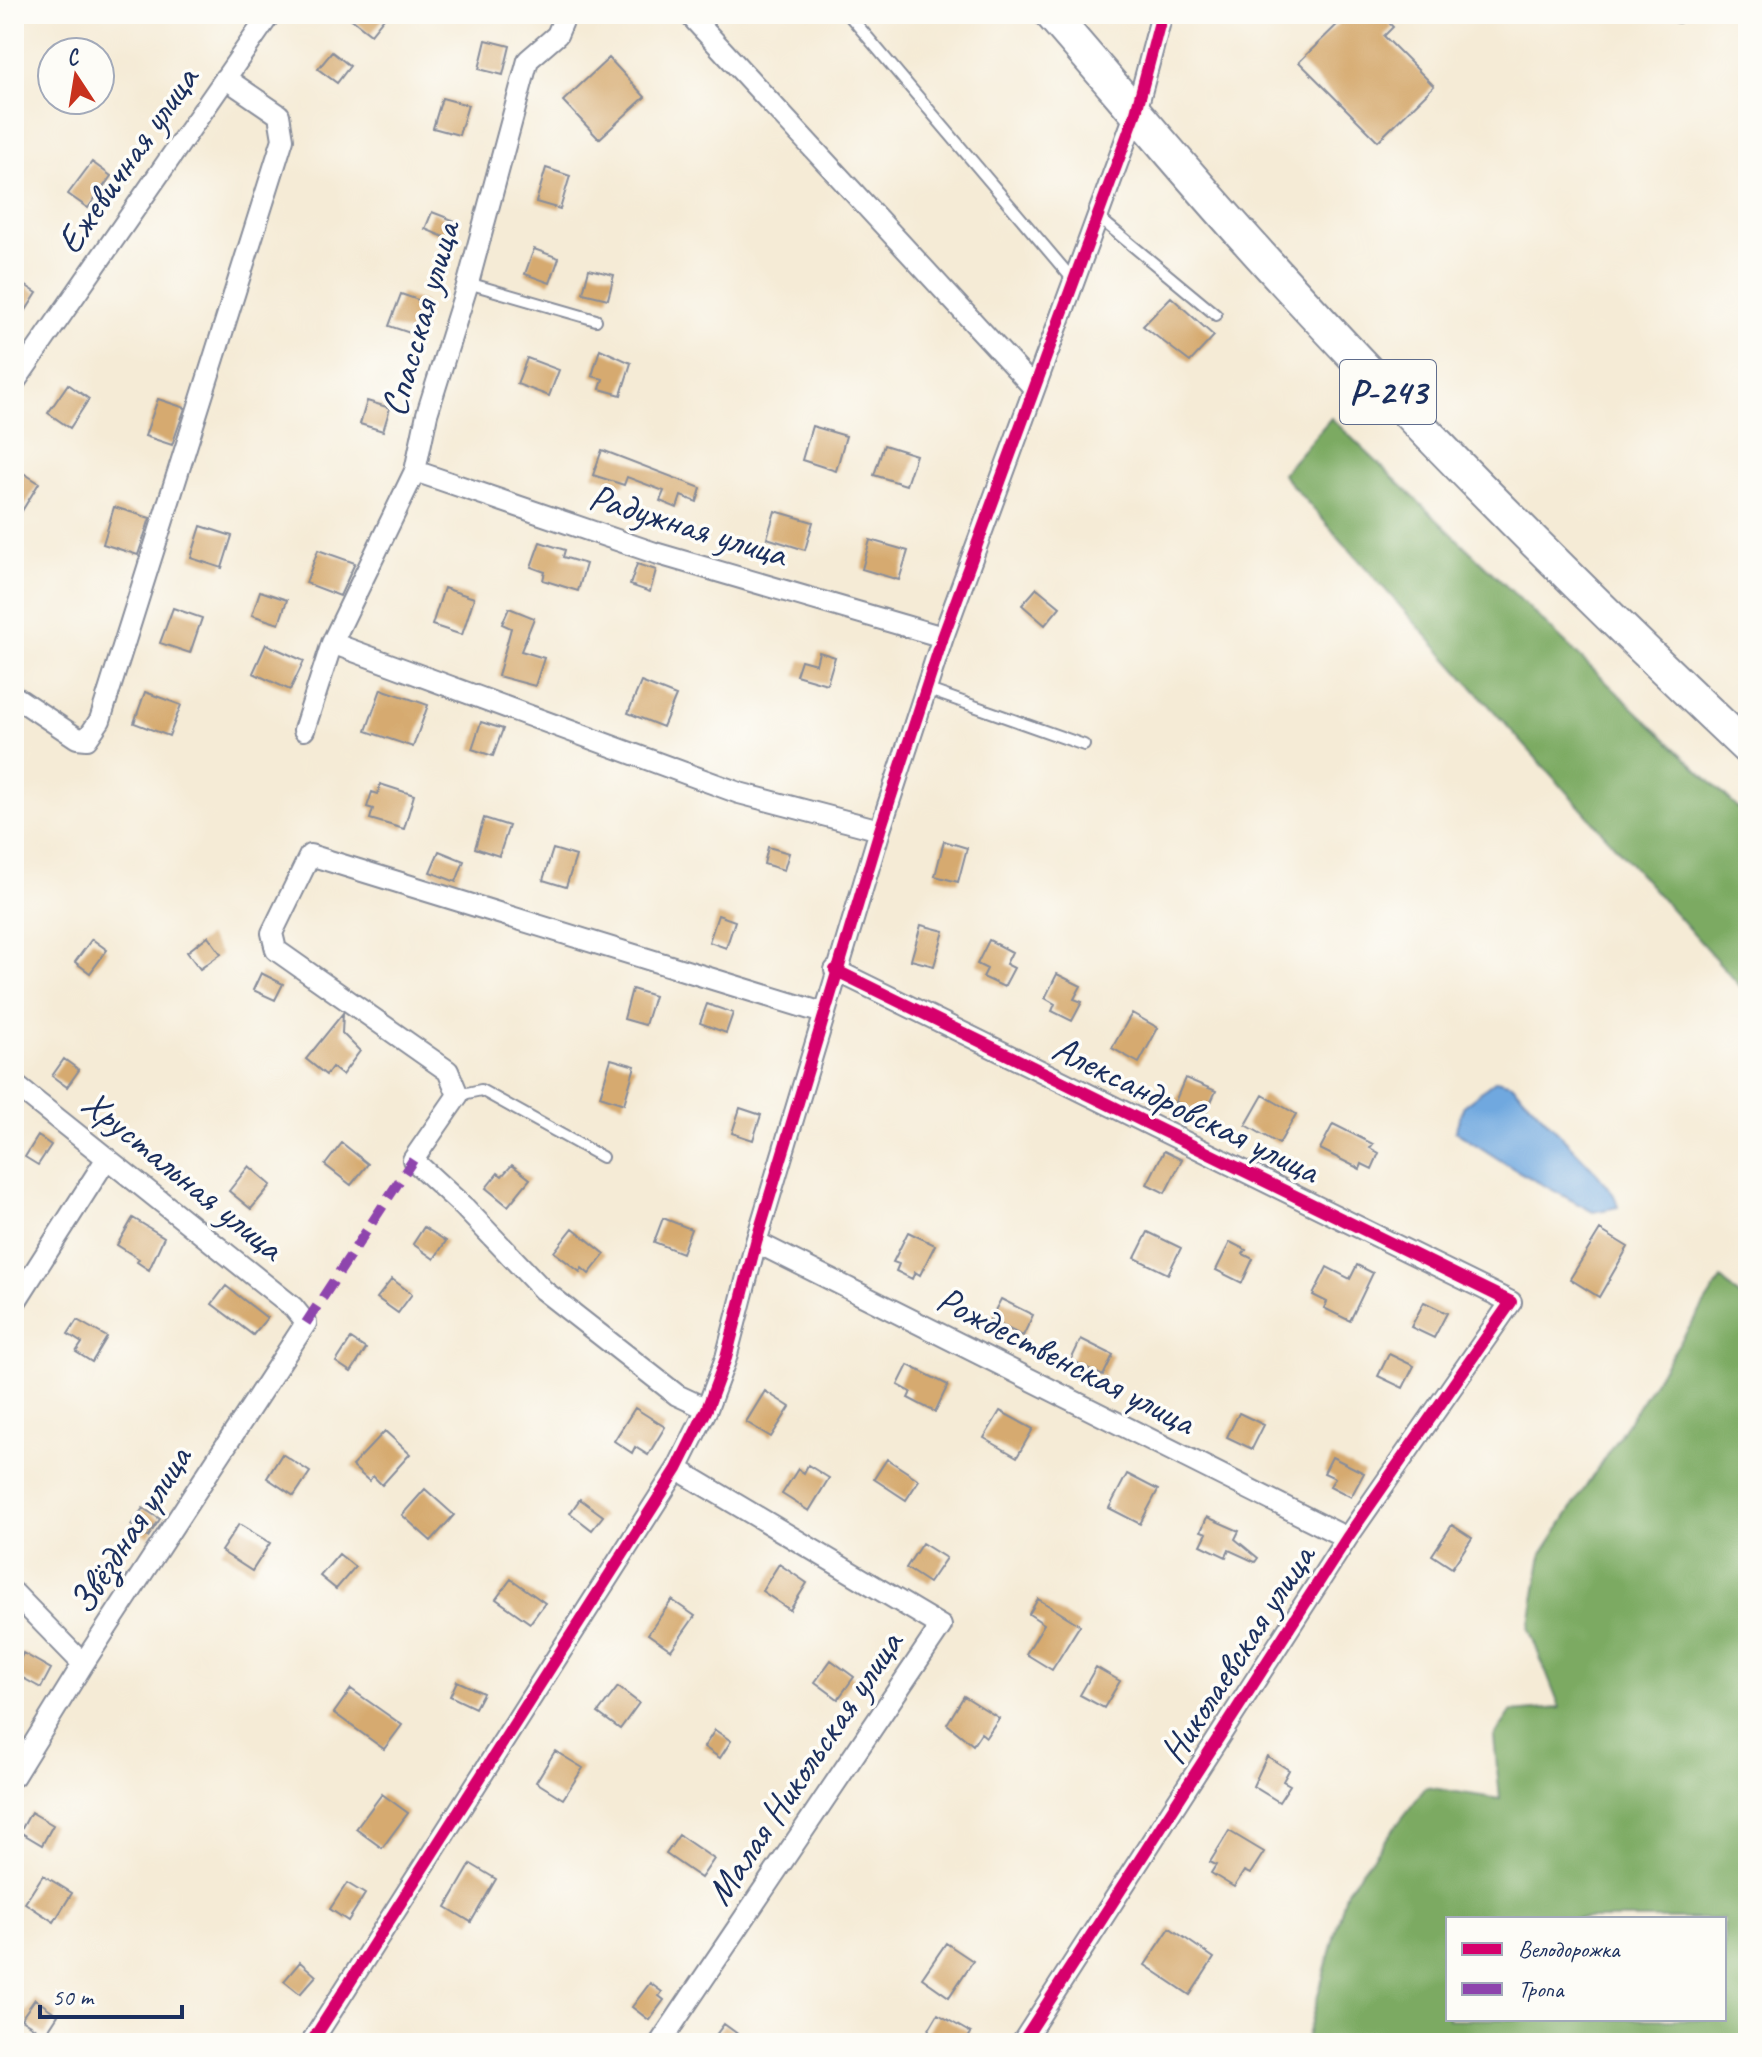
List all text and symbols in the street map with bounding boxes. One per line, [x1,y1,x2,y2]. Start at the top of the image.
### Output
north arrow [36,36,116,116]
text: С [64,42,83,72]
street label: Ежевичная улица [45,56,210,263]
street label: Спасская улица [370,213,471,422]
road number: Р-243 [1340,360,1436,424]
street label: Радужная улица [584,473,795,578]
street label: Александровская улица [1045,1024,1329,1195]
street label: Хрустальная улица [73,1080,295,1272]
street label: Рождественская улица [929,1275,1205,1446]
street label: Звёздная улица [58,1435,203,1623]
street label: Николаевская улица [1149,1533,1327,1772]
street label: Малая Никольская улица [695,1620,914,1914]
legend [1446,1917,1726,2021]
text: Велодорожка [1518,1934,1621,1964]
scale bar [40,1969,182,2019]
text: Тропа [1518,1974,1565,2004]
text: 50 m [52,1982,95,2012]

